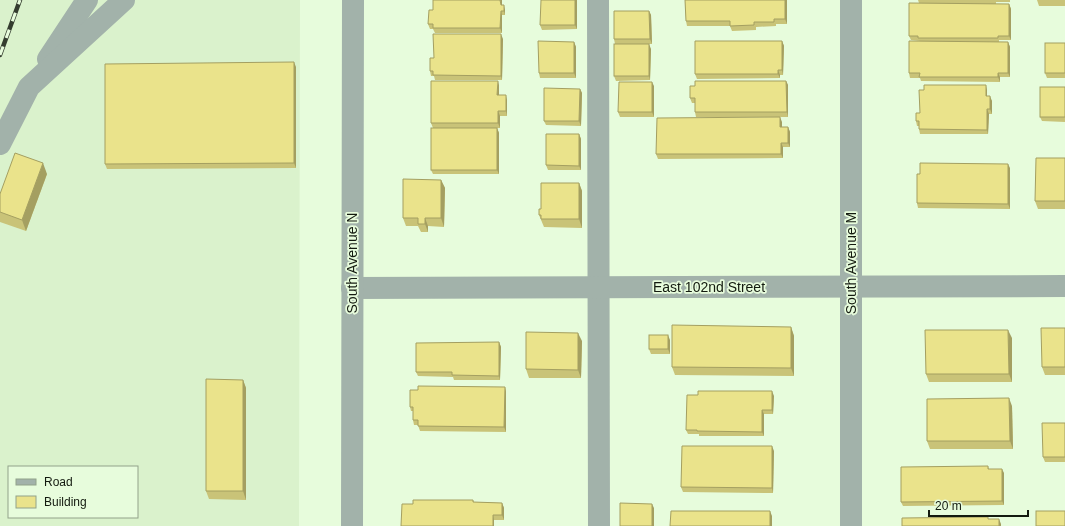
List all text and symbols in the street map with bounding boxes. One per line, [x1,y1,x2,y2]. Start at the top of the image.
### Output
street label: South Avenue M [843,212,859,314]
street label: South Avenue N [344,213,360,313]
street label: East 102nd Street [653,279,765,295]
legend [8,466,138,518]
text: Road [44,475,73,489]
scale bar [929,492,1028,518]
text: Building [44,495,87,509]
text: 20 m [935,499,962,513]

